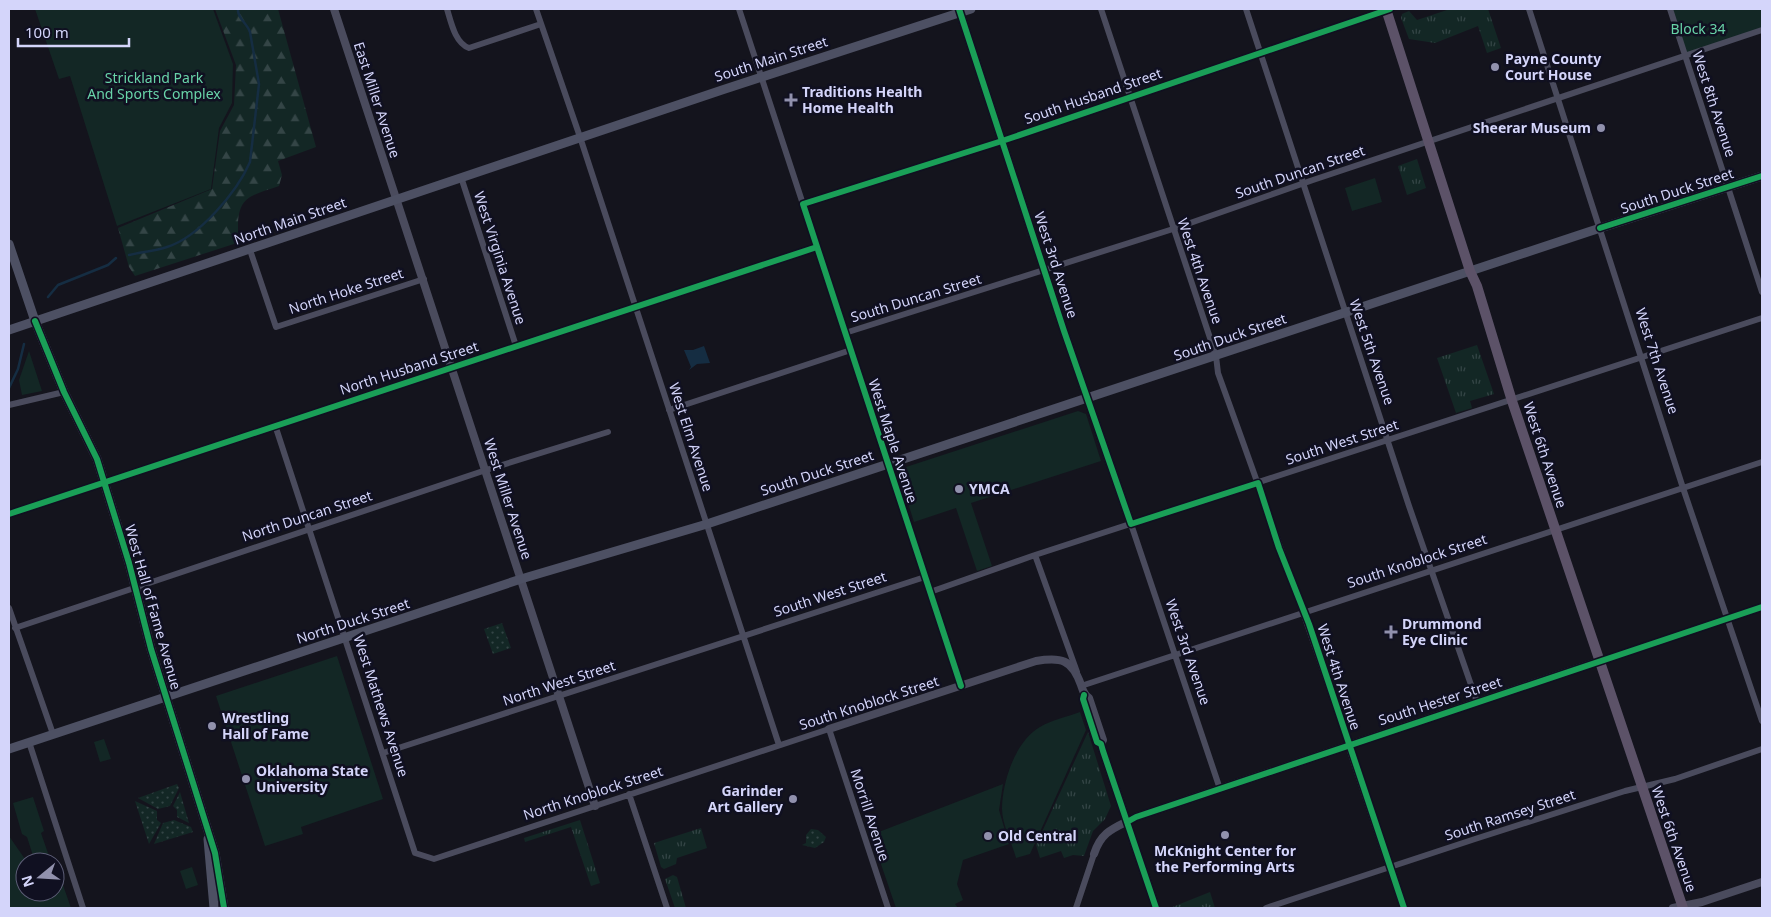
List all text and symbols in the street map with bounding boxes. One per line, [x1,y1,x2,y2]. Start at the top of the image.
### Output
scale bar [18,15,129,47]
park label: Block 34 [1670,19,1726,38]
text: 100 m [25,22,69,42]
street label: South Main Street [712,31,830,86]
street label: East Miller Avenue [350,39,405,160]
street label: West 8th Avenue [1688,48,1741,159]
place label: Payne County Court House [1505,49,1601,84]
marker: Payne County Court House [1489,61,1501,73]
street label: South Husband Street [1022,63,1164,128]
park label: Strickland Park And Sports Complex [87,68,221,103]
place label: Traditions Health Home Health [802,82,922,117]
marker: Traditions Health Home Health [784,93,798,107]
place label: Sheerar Museum [1473,118,1591,137]
marker: Sheerar Museum [1595,122,1607,134]
street label: South Duncan Street [1233,140,1367,203]
street label: South Duck Street [1618,163,1736,218]
street label: West Virginia Avenue [470,189,531,327]
street label: North Main Street [231,192,349,249]
street label: West 3rd Avenue [1030,209,1083,321]
street label: West 4th Avenue [1173,215,1227,326]
street label: North Hoke Street [286,263,405,318]
street label: South Duncan Street [848,269,983,326]
street label: West 5th Avenue [1345,296,1399,407]
street label: West 7th Avenue [1631,305,1684,416]
street label: South Duck Street [1171,308,1289,365]
street label: North Husband Street [337,336,480,399]
street label: West Maple Avenue [864,376,923,505]
street label: West Elm Avenue [665,380,718,494]
street label: West 6th Avenue [1519,399,1572,510]
street label: South West Street [1283,414,1401,469]
street label: West Miller Avenue [480,436,537,562]
street label: South Duck Street [758,445,876,500]
place label: YMCA [969,479,1010,498]
marker: YMCA [953,483,965,495]
street label: North Duncan Street [239,486,374,546]
street label: West Hall of Fame Avenue [121,522,186,692]
street label: South Knoblock Street [1345,529,1489,592]
street label: South West Street [771,566,889,621]
street label: North Duck Street [294,593,412,648]
street label: West 3rd Avenue [1161,596,1216,707]
place label: Drummond Eye Clinic [1402,614,1482,649]
street label: West 4th Avenue [1313,621,1366,732]
marker: Drummond Eye Clinic [1384,625,1398,639]
street label: West Mathews Avenue [350,632,413,779]
street label: North West Street [500,655,618,710]
street label: South Knoblock Street [797,671,941,734]
street label: South Hester Street [1376,672,1504,729]
place label: Wrestling Hall of Fame [222,708,309,743]
marker: Wrestling Hall of Fame [206,720,218,732]
place label: Oklahoma State University [256,761,368,796]
street label: North Knoblock Street [521,761,665,824]
street label: Morrill Avenue [847,766,894,864]
marker: Oklahoma State University [240,773,252,785]
place label: Garinder Art Gallery [708,781,784,816]
street label: West 6th Avenue [1647,783,1701,894]
street label: South Ramsey Street [1442,784,1577,845]
marker: Garinder Art Gallery [787,793,799,805]
place label: Old Central [998,826,1077,845]
marker: McKnight Center for the Performing Arts [1219,829,1231,841]
marker: Old Central [982,830,994,842]
place label: McKnight Center for the Performing Arts [1154,841,1297,876]
north arrow [15,852,65,902]
text: N [16,873,38,890]

